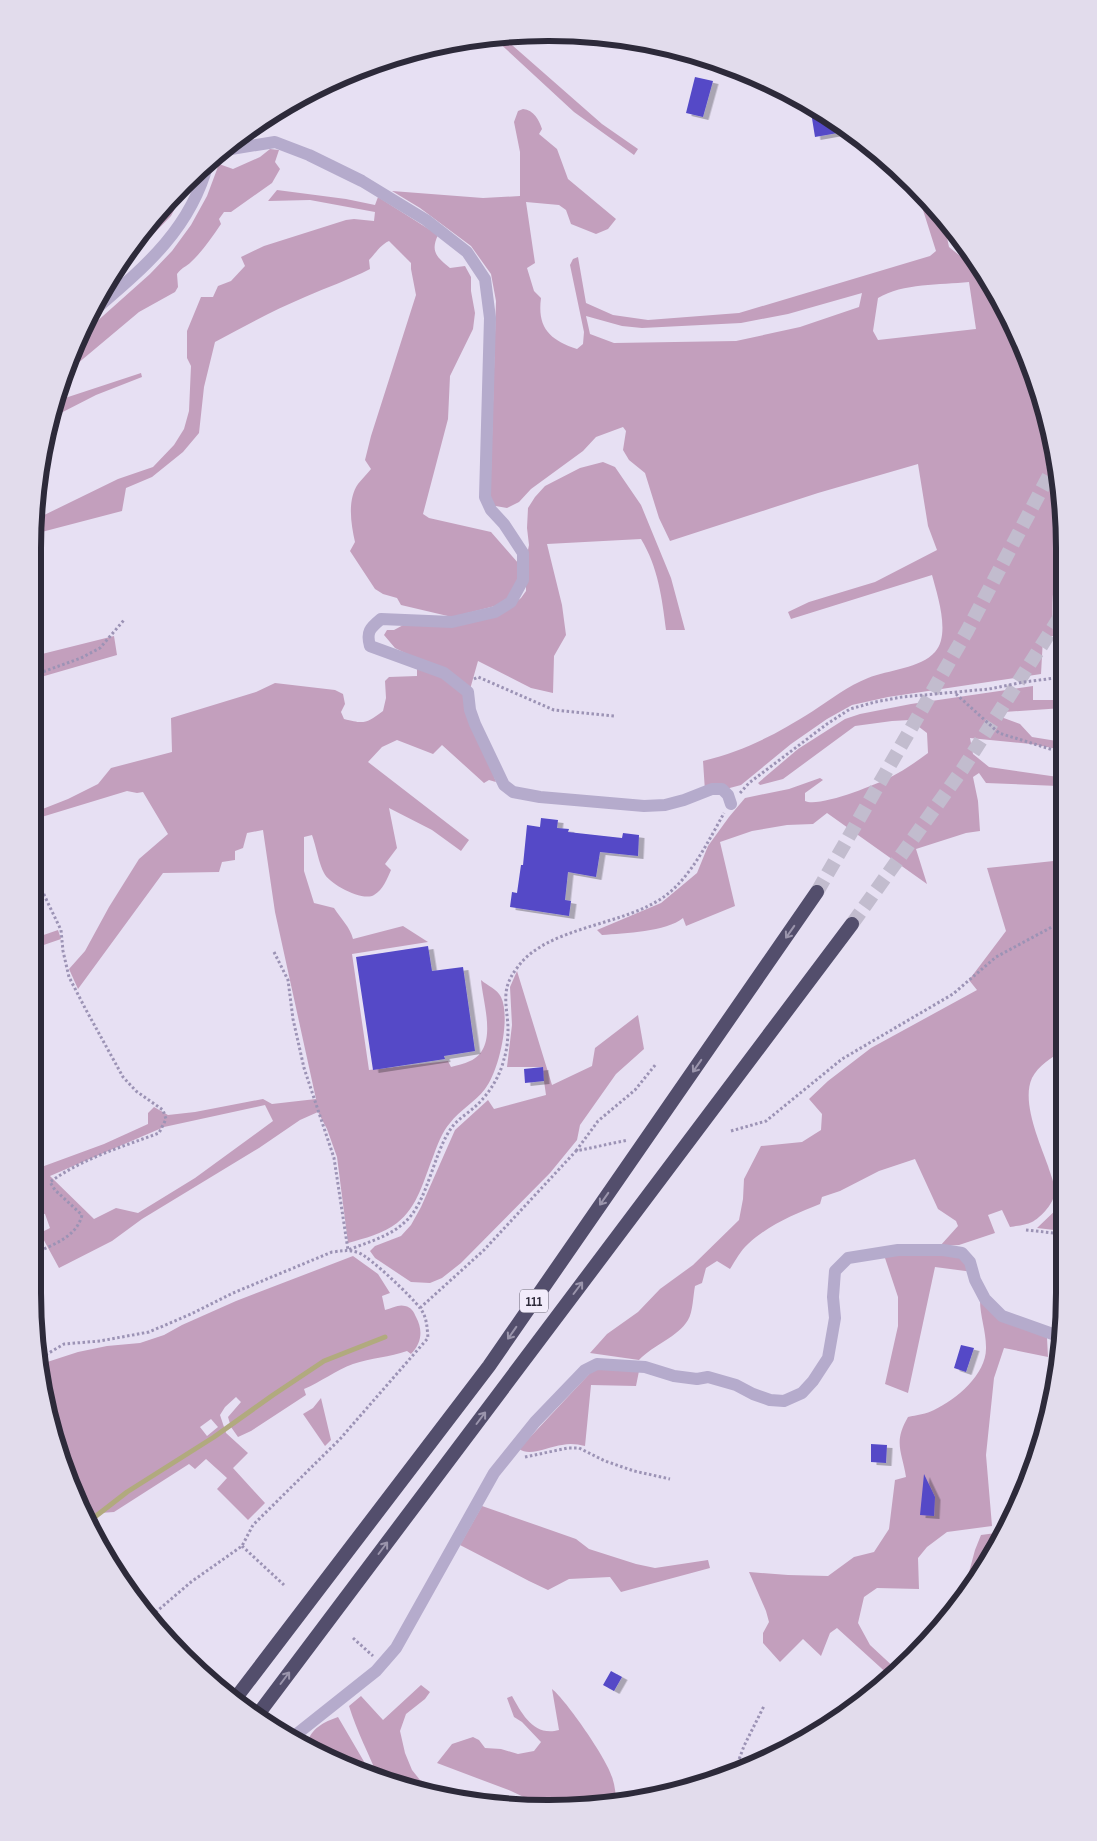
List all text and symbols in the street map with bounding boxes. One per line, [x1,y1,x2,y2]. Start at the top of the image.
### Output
one-way arrow [785,925,795,939]
one-way arrow [692,1058,702,1072]
one-way arrow [599,1192,609,1206]
one-way arrow [573,1282,584,1295]
road number: 111 [520,1290,548,1312]
one-way arrow [507,1326,517,1340]
one-way arrow [475,1412,486,1425]
one-way arrow [378,1541,388,1555]
one-way arrow [280,1671,290,1685]

